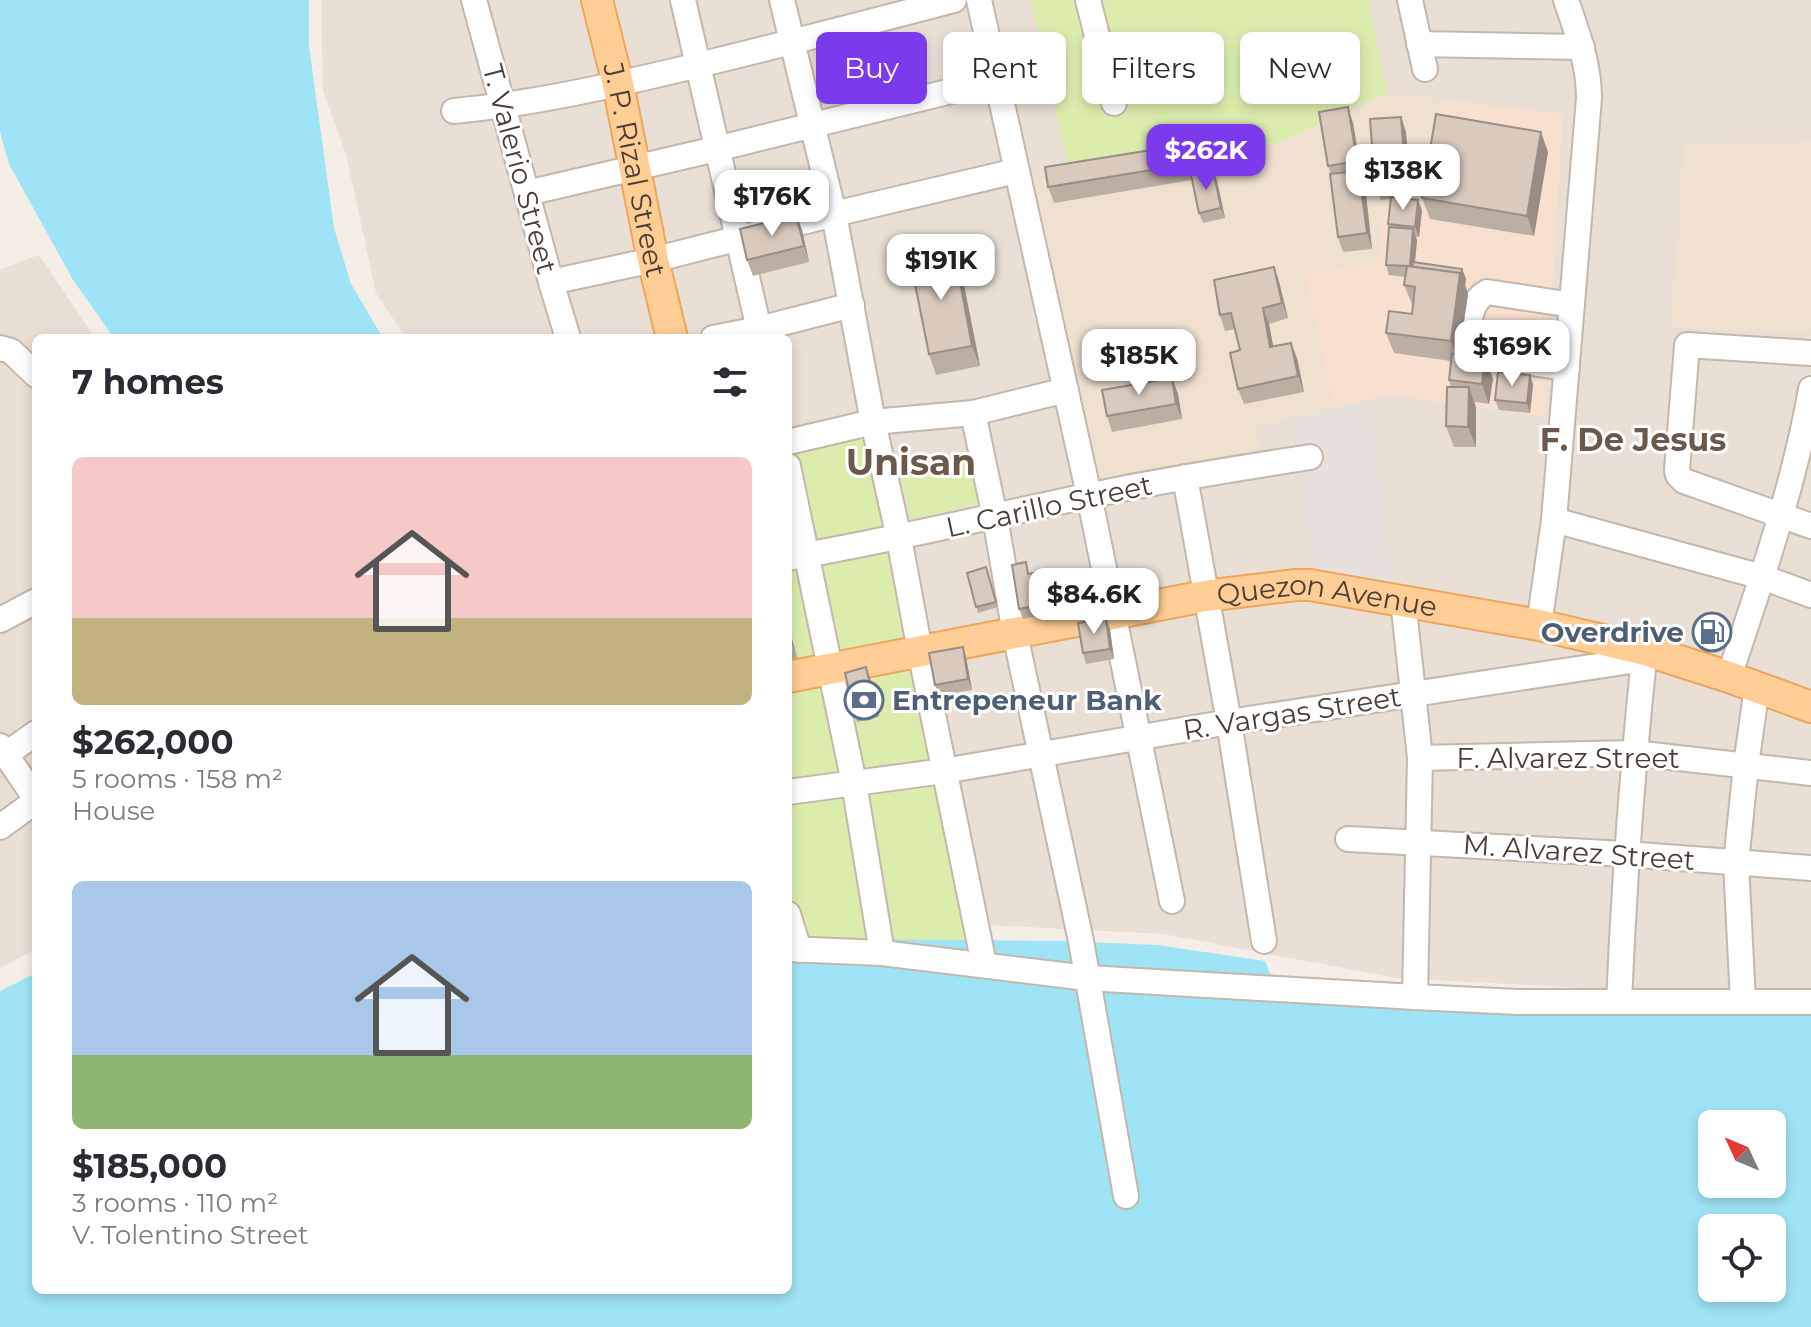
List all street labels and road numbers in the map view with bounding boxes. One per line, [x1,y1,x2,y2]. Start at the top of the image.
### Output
street label: J. P. Rizal Street [596,58,674,280]
street label: T. Valerio Street [476,61,564,277]
street label: L. Carillo Street [943,468,1155,544]
street label: Quezon Avenue [1215,568,1440,624]
street label: R. Vargas Street [1181,679,1403,747]
street label: F. Alvarez Street [1456,741,1680,775]
street label: M. Alvarez Street [1462,827,1696,877]

